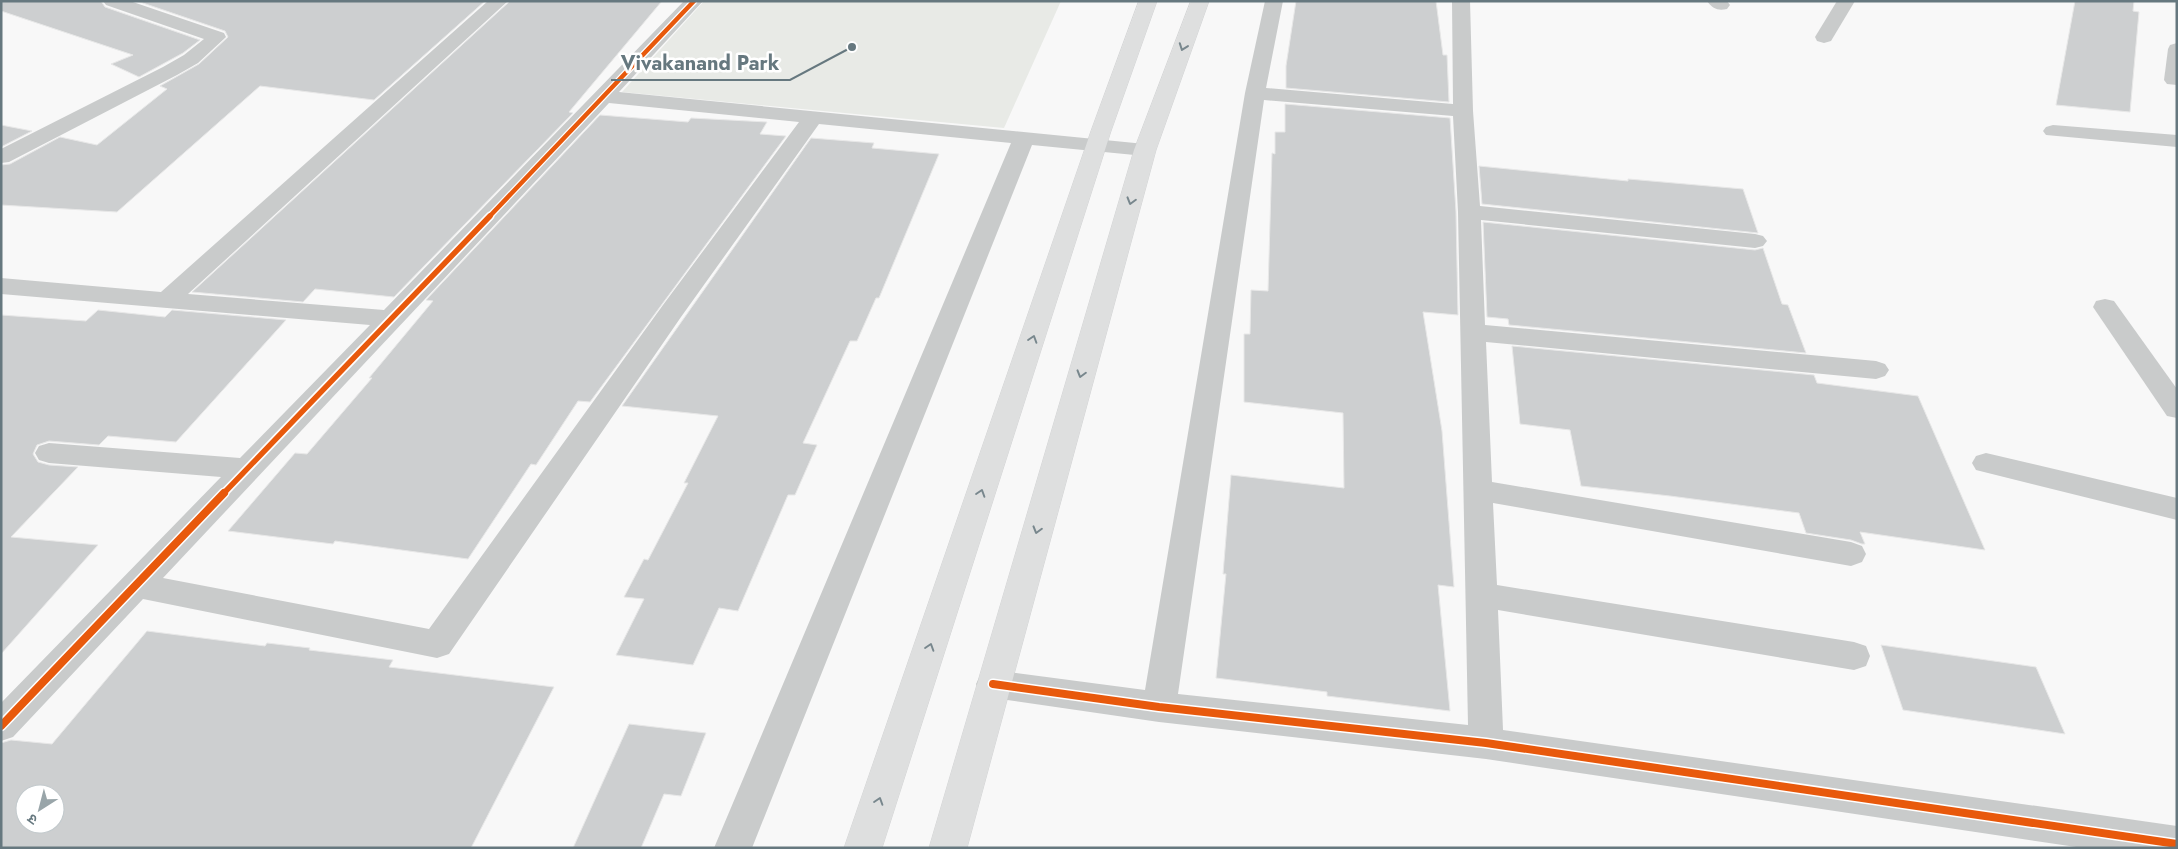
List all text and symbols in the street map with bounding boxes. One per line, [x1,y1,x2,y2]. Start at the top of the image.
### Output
one-way arrow [1179,42,1189,51]
callout: Vivakanand Park [611,45,790,80]
text: Vivakanand Park [620,49,780,78]
one-way arrow [1126,196,1136,204]
one-way arrow [1027,335,1037,344]
one-way arrow [1077,369,1087,377]
one-way arrow [975,489,985,498]
one-way arrow [1032,526,1042,534]
one-way arrow [924,644,934,652]
north arrow [15,784,65,834]
one-way arrow [873,798,883,806]
text: उ [23,809,42,830]

